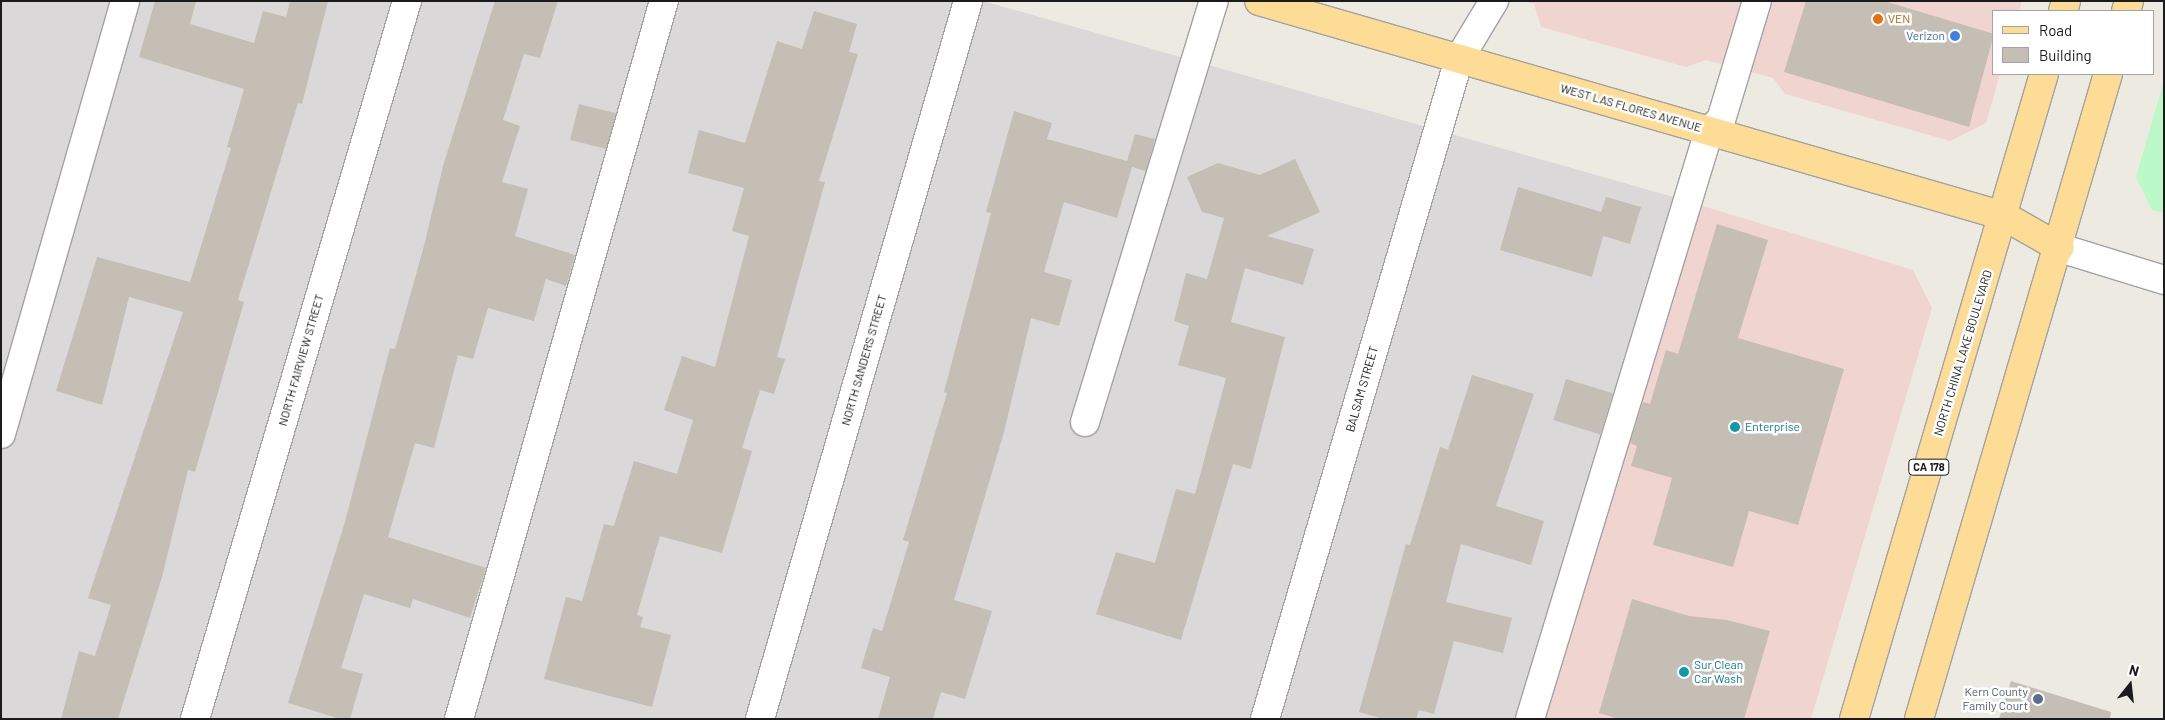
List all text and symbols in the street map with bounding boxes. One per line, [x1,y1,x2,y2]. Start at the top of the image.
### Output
legend [1992,10,2155,75]
place label: VEN [1888,12,1910,26]
marker: VEN [1872,13,1884,25]
text: Road [2039,21,2072,39]
place label: Verizon [1906,29,1945,43]
marker: Verizon [1949,30,1961,42]
text: Building [2039,46,2092,64]
street label: WEST LAS FLORES AVENUE [1559,81,1703,135]
street label: NORTH CHINA LAKE BOULEVARD [1931,268,1995,438]
street label: NORTH FAIRVIEW STREET [275,292,327,428]
street label: NORTH SANDERS STREET [838,293,890,427]
street label: BALSAM STREET [1343,344,1381,434]
place label: Enterprise [1745,420,1800,434]
marker: Enterprise [1729,421,1741,433]
road number: CA 178 [1908,458,1950,476]
place label: Sur Clean Car Wash [1694,658,1743,686]
north arrow [2105,660,2155,710]
text: N [2127,661,2141,680]
marker: Sur Clean Car Wash [1678,666,1690,678]
place label: Kern County Family Court [1963,685,2028,713]
marker: Kern County Family Court [2032,693,2044,705]

